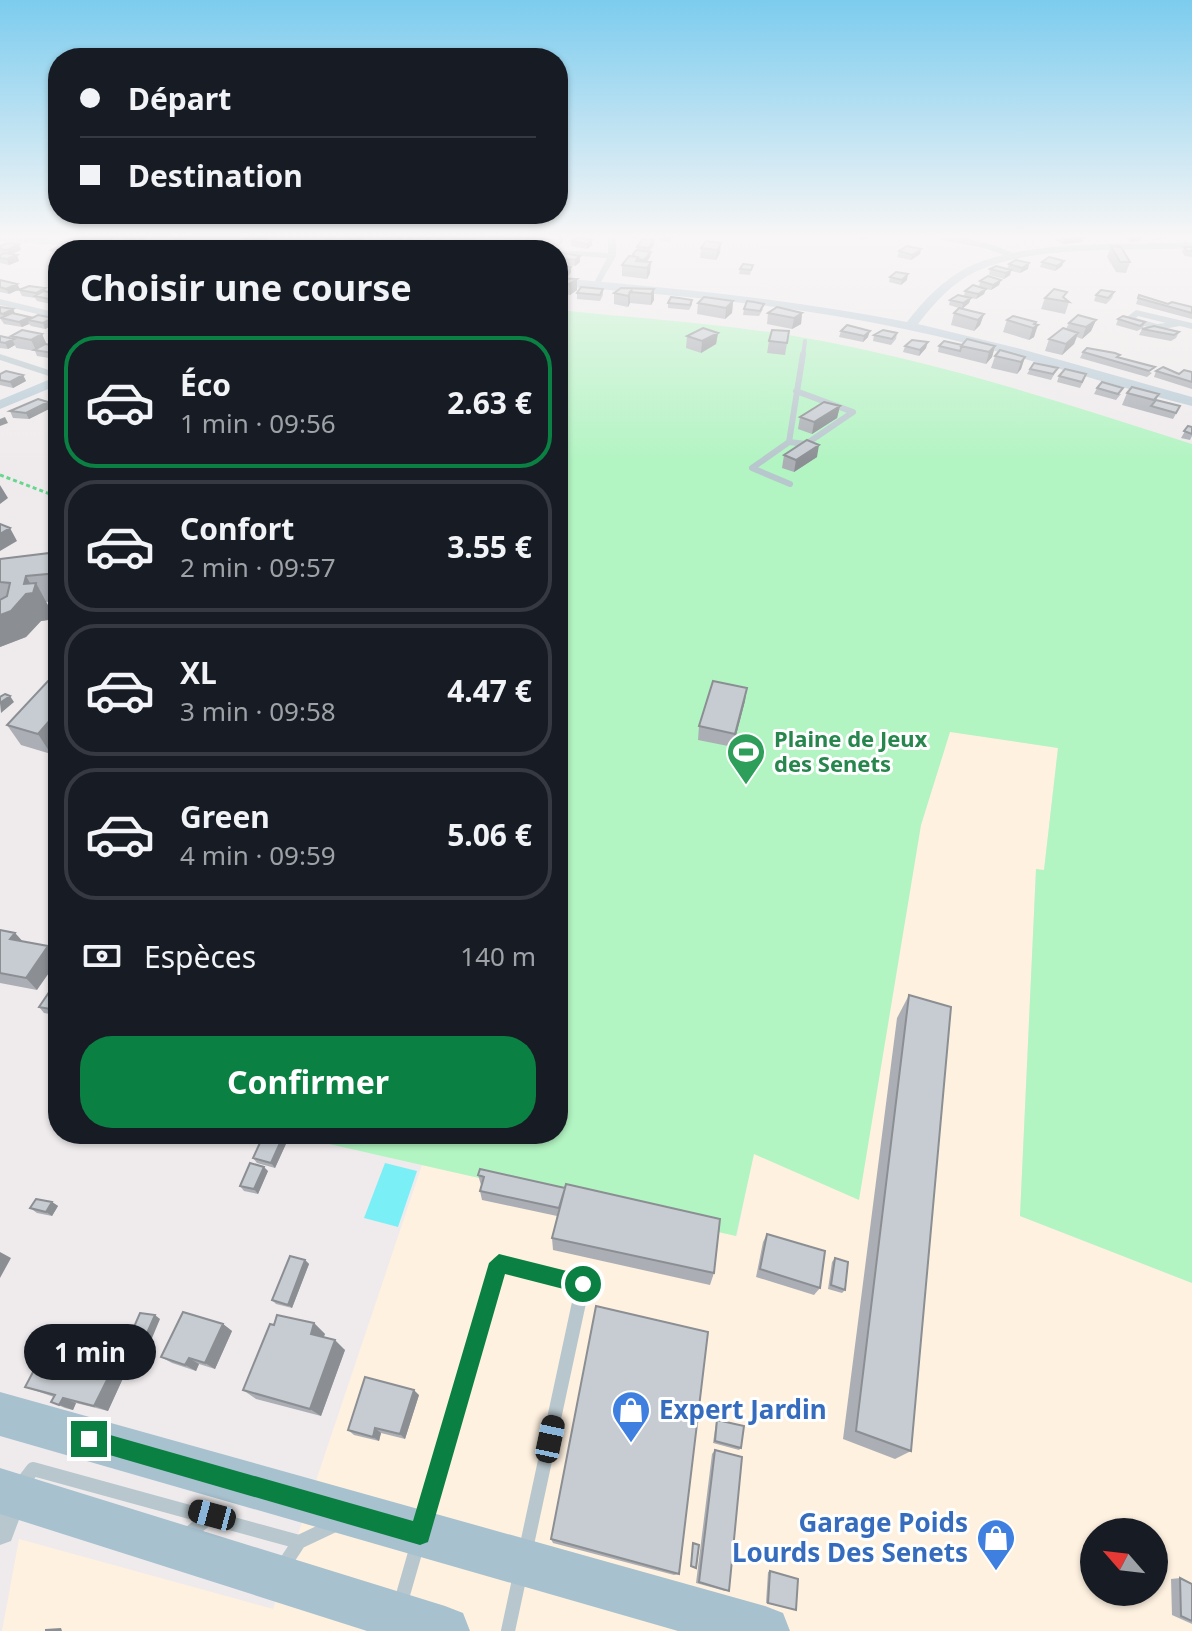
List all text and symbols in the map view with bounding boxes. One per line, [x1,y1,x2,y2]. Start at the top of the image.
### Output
text: Départ [128,78,231,119]
text: Destination [128,155,303,196]
text: Choisir une course [80,263,412,312]
text: Éco [180,364,231,405]
icon: car [84,366,156,438]
text: 2.63 € [447,382,532,423]
text: 1 min · 09:56 [180,405,336,441]
text: Confort [180,508,294,549]
icon: car [84,510,156,582]
text: 3.55 € [447,526,532,567]
text: 2 min · 09:57 [180,549,336,585]
text: XL [180,652,217,693]
icon: car [84,654,156,726]
text: 4.47 € [447,670,532,711]
text: 3 min · 09:58 [180,693,336,729]
place label: Plaine de Jeux des Senets [774,723,928,778]
sports icon: Plaine de Jeux des Senets [725,731,767,786]
text: Green [180,796,270,837]
icon: car [84,798,156,870]
text: 5.06 € [447,814,532,855]
text: 4 min · 09:59 [180,837,336,873]
icon: cash [80,934,124,978]
text: Espèces [144,936,256,977]
text: 140 m [460,938,536,974]
button: Confirmer [80,1036,536,1128]
route start [565,1266,601,1302]
callout: 1 min [23,1323,155,1379]
text: 1 min [54,1334,126,1370]
shop icon: Expert Jardin [610,1389,652,1444]
place label: Expert Jardin [659,1391,827,1427]
car [533,1413,567,1465]
route end [71,1421,107,1457]
car [186,1497,238,1533]
place label: Garage Poids Lourds Des Senets [732,1504,968,1570]
shop icon: Garage Poids Lourds Des Senets [975,1517,1017,1572]
north arrow [1080,1518,1168,1606]
map controls [1080,1518,1168,1606]

